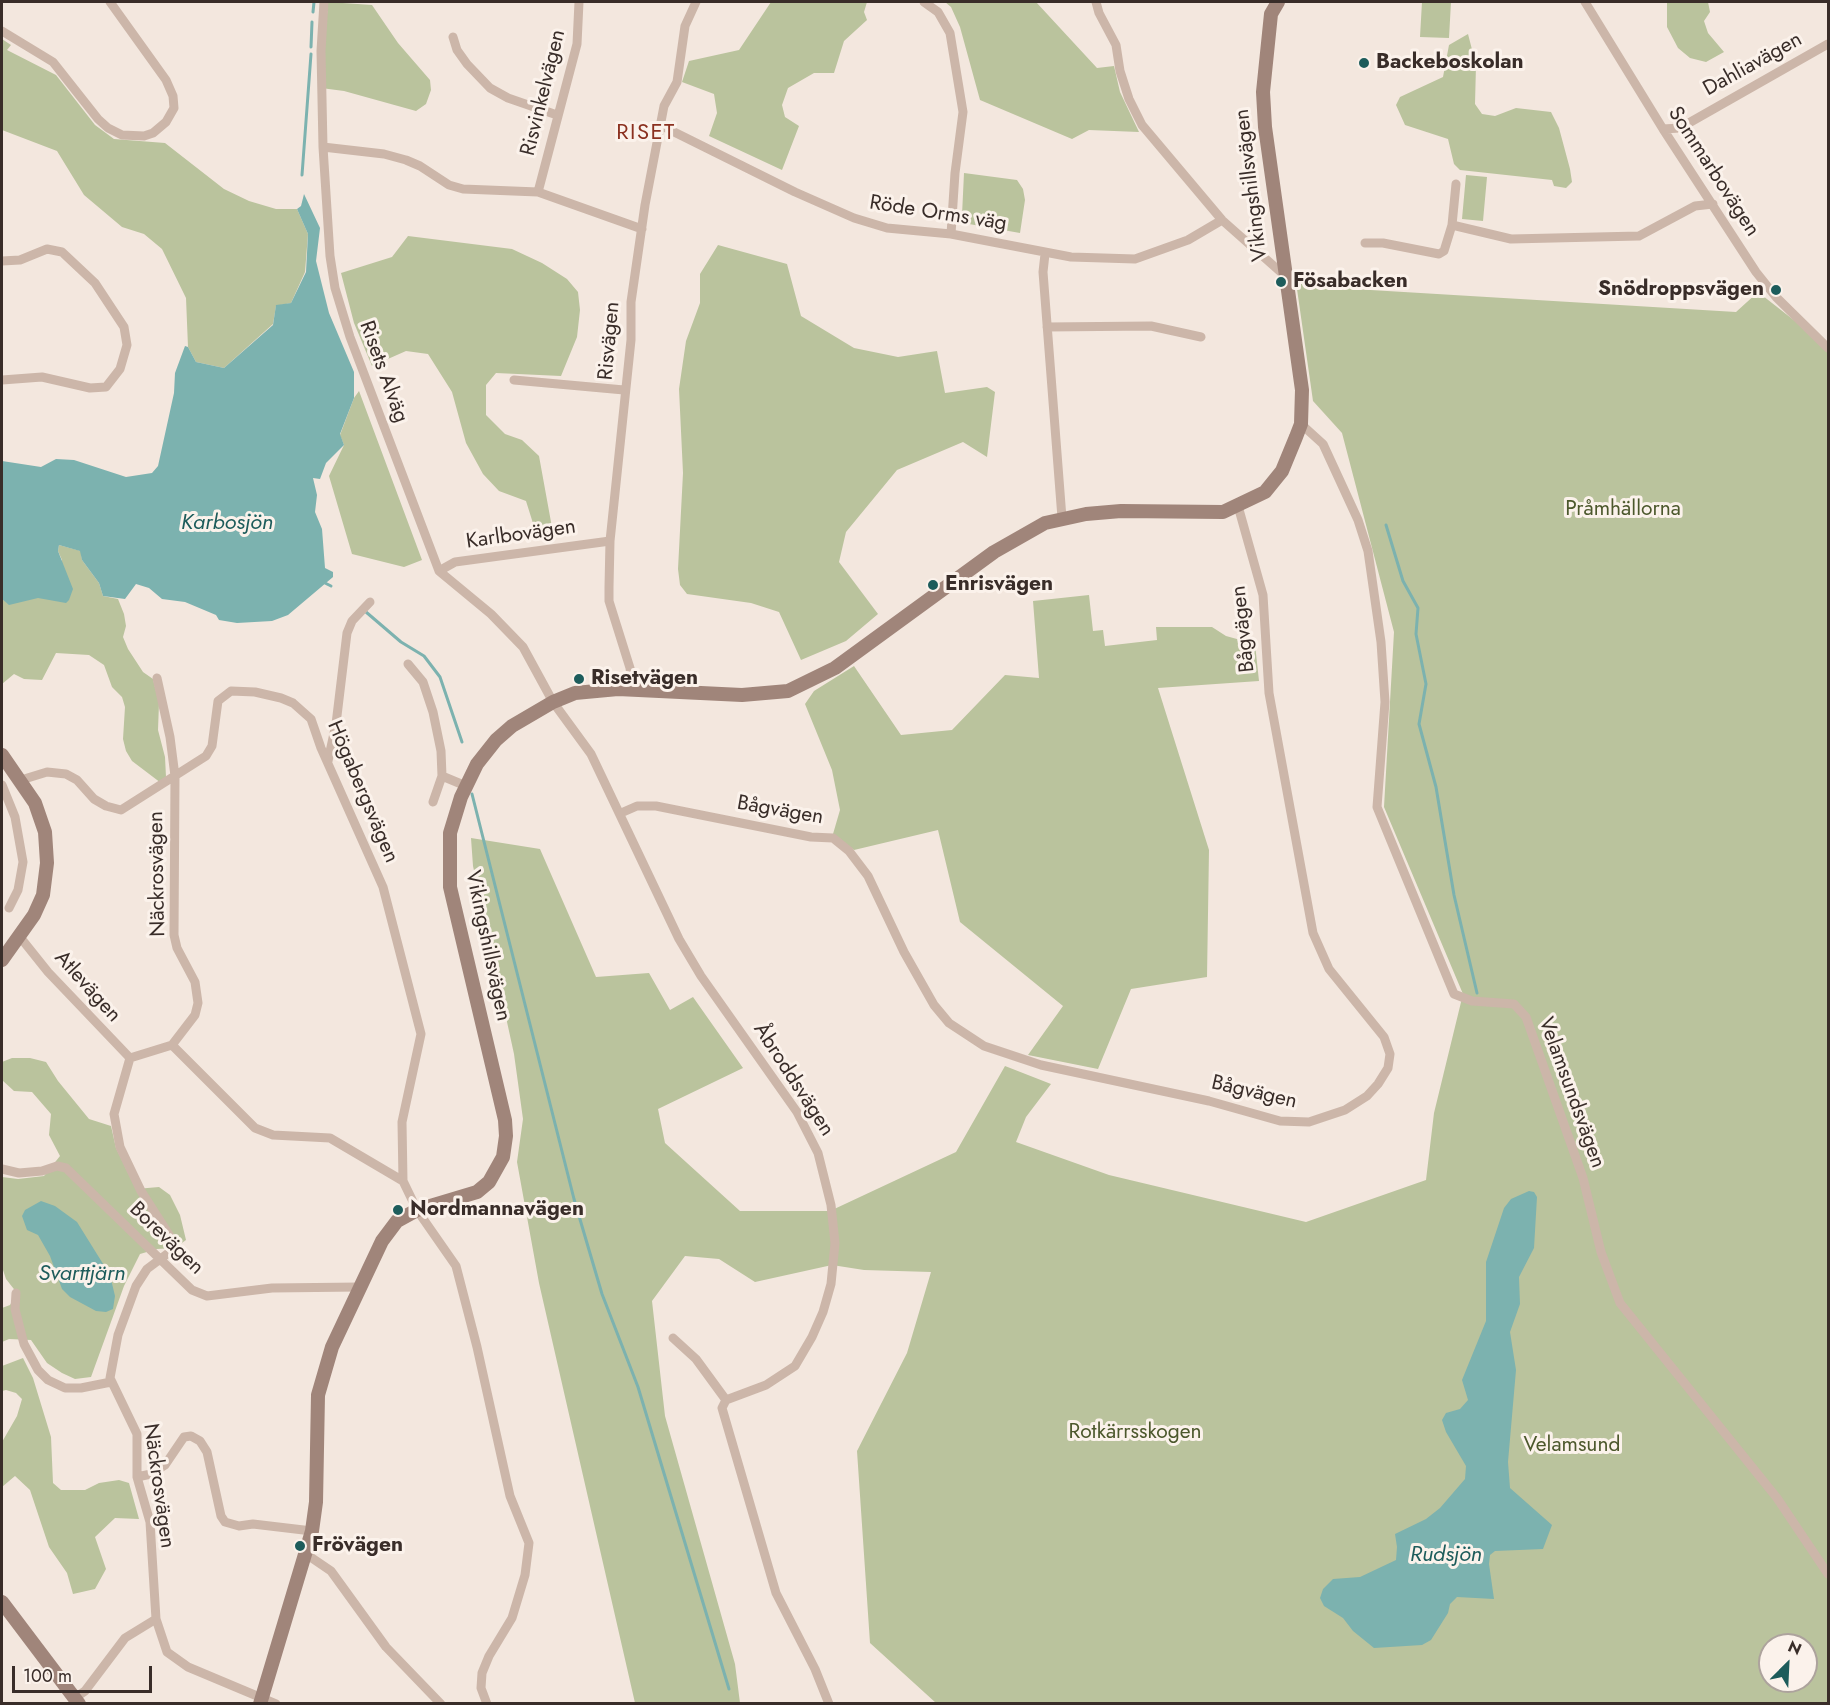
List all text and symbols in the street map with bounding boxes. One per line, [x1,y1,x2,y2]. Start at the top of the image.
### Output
street label: Risvinkelvägen [516,27,572,159]
street label: Dahliavägen [1699,28,1807,102]
place label: Backeboskolan [1376,50,1524,76]
marker: Backeboskolan [1357,56,1371,70]
street label: Sommarbovägen [1662,102,1764,242]
street label: Vikingshillsvägen [1230,107,1274,263]
district label: RISET [616,121,676,147]
street label: Röde Orms väg [868,191,1008,237]
place label: Fösabacken [1293,269,1408,295]
marker: Fösabacken [1274,275,1288,289]
place label: Snödroppsvägen [1598,277,1764,303]
marker: Snödroppsvägen [1769,283,1783,297]
street label: Risvägen [594,301,626,381]
street label: Risets Alväg [353,318,413,426]
park label: Pråmhällorna [1565,497,1681,523]
water label: Karbosjön [181,511,273,537]
street label: Karlbovägen [465,515,577,555]
place label: Enrisvägen [945,572,1053,598]
marker: Enrisvägen [926,578,940,592]
street label: Bågvägen [1227,584,1261,674]
place label: Risetvägen [591,666,698,692]
marker: Risetvägen [572,672,586,686]
street label: Högabergsvägen [321,717,403,867]
street label: Bågvägen [735,791,825,831]
street label: Näckrosvägen [144,811,172,937]
street label: Vikingshillsvägen [459,868,515,1024]
street label: Atlevägen [48,946,126,1028]
street label: Velamsundsvägen [1532,1014,1610,1172]
street label: Åbroddsvägen [747,1019,839,1141]
street label: Bågvägen [1209,1071,1299,1115]
street label: Borevägen [124,1197,208,1281]
place label: Nordmannavägen [410,1197,584,1223]
marker: Nordmannavägen [391,1203,405,1217]
water label: Svarttjärn [39,1262,125,1288]
park label: Rotkärrsskogen [1068,1420,1202,1446]
street label: Näckrosvägen [137,1422,179,1550]
park label: Velamsund [1524,1433,1620,1459]
place label: Frövägen [312,1533,403,1559]
marker: Frövägen [293,1539,307,1553]
water label: Rudsjön [1410,1543,1482,1569]
north arrow [1758,1633,1818,1693]
text: N [1784,1635,1805,1661]
scale bar [15,1654,154,1692]
text: 100 m [23,1663,72,1689]

